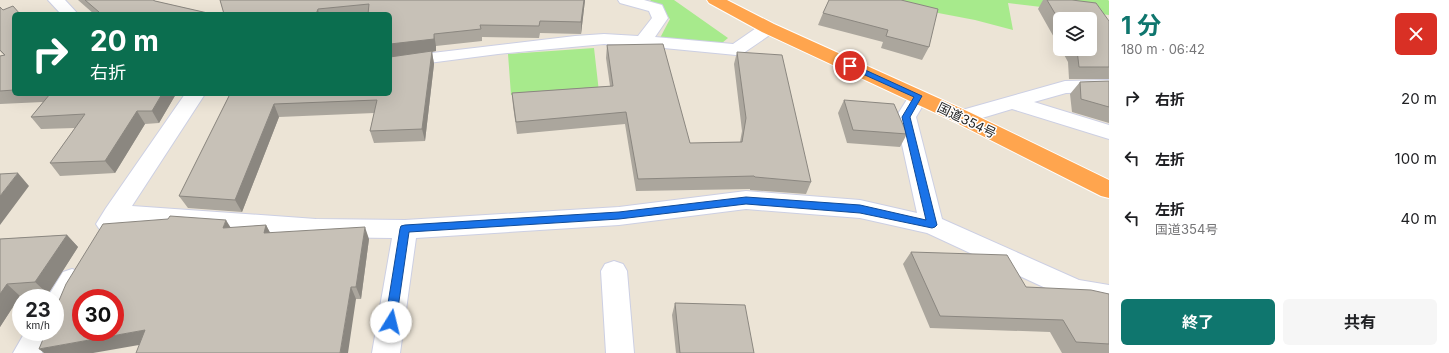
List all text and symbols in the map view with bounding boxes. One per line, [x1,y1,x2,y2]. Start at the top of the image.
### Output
text: 1 分 [1121,11,1161,40]
map controls [1053,12,1097,56]
button: layers [1053,12,1097,56]
button: close [1395,13,1437,55]
text: 20 m [90,24,159,58]
icon: right [24,28,76,80]
text: 180 m · 06:42 [1121,41,1205,57]
pin [833,49,867,83]
icon: arrive [839,55,861,77]
text: 右折 [90,62,126,83]
icon: right [1121,87,1143,109]
text: 20 m [1401,89,1437,108]
text: 右折 [1155,90,1185,109]
street label: 国道354号 [935,99,999,141]
icon: left [1121,147,1143,169]
text: 100 m [1395,149,1437,168]
text: 左折 [1155,150,1185,169]
text: 左折 [1155,200,1185,219]
icon: left [1121,207,1143,229]
text: 40 m [1400,209,1437,228]
text: 国道354号 [1155,221,1218,237]
speed limit sign: 30 [72,289,124,341]
text: 23 [25,298,51,322]
button: 終了 [1121,299,1275,345]
button: 共有 [1283,299,1437,345]
position arrow [370,301,412,343]
text: km/h [26,319,50,331]

